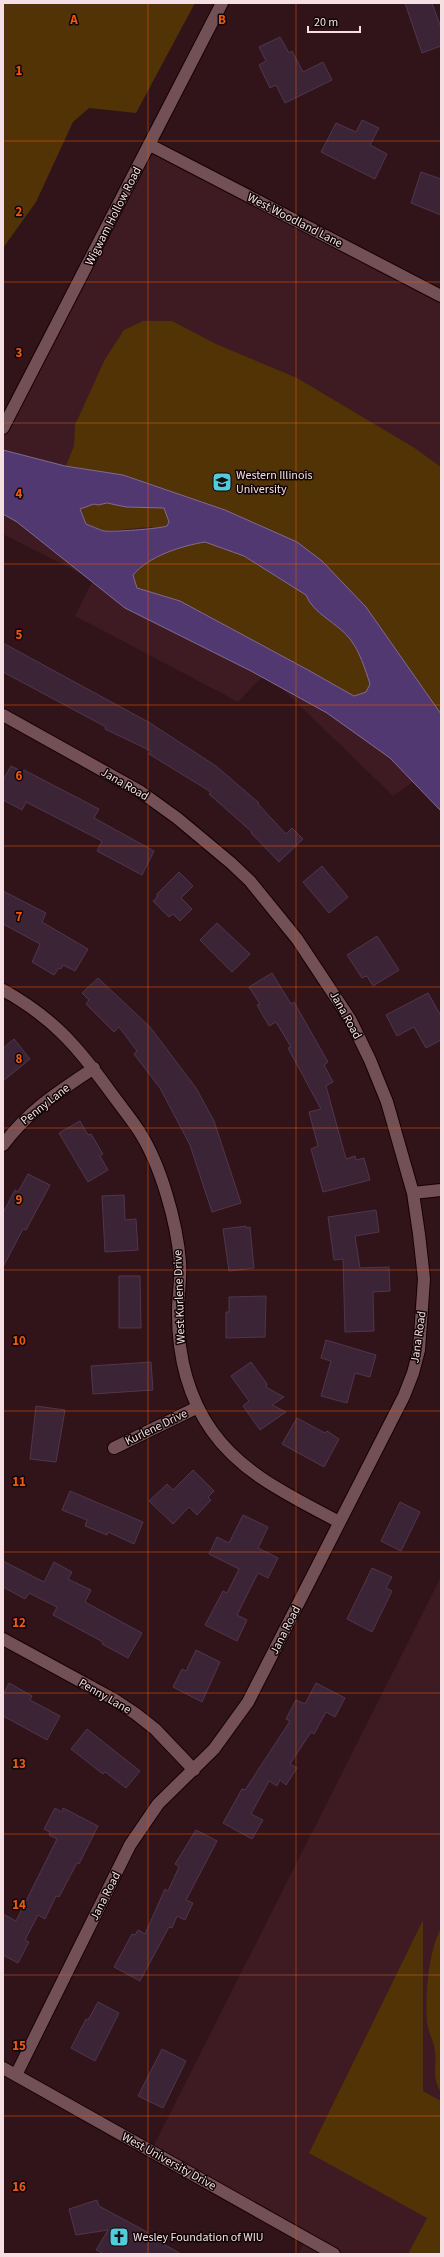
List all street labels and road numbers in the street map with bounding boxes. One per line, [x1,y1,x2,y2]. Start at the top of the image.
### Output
street label: Wigwam Hollow Road [81,164,146,269]
street label: West Woodland Lane [244,189,345,252]
street label: Jana Road [98,764,152,805]
street label: Jana Road [325,988,366,1042]
street label: Penny Lane [17,1080,73,1129]
street label: West Kurlene Drive [169,1250,190,1344]
street label: Jana Road [406,1310,431,1364]
street label: Kurlene Drive [122,1405,190,1450]
street label: Jana Road [266,1603,305,1658]
street label: Penny Lane [75,1675,134,1718]
street label: Jana Road [86,1869,125,1924]
street label: West University Drive [118,2128,219,2194]

